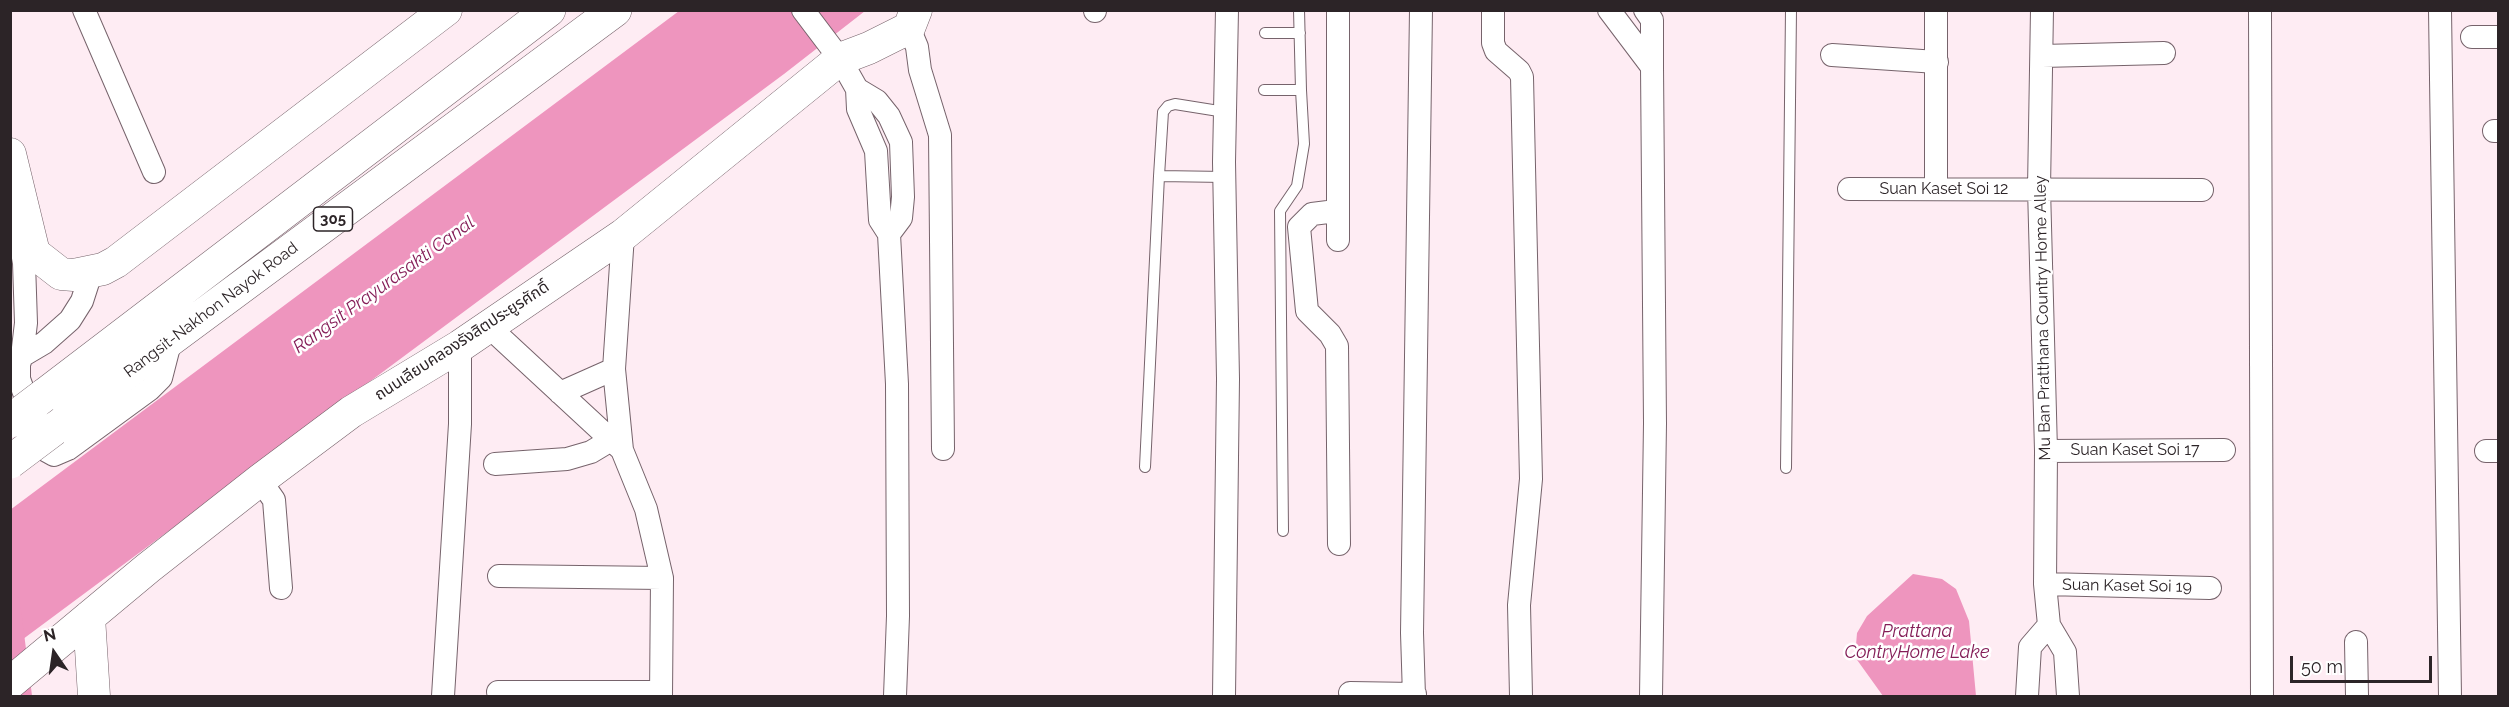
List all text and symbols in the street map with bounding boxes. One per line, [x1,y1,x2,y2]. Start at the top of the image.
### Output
street label: Mu Ban Pratthana Country Home Alley [2031,175,2055,461]
street label: Suan Kaset Soi 12 [1880,179,2008,199]
road number: 305 [314,207,352,231]
water label: Rangsit Prayurasakti Canal [289,212,479,358]
street label: Rangsit-Nakhon Nayok Road [120,238,302,382]
street label: ถนนเลียบคลองรังสิตประยูรศักดิ์ [371,277,553,405]
street label: Suan Kaset Soi 17 [2071,440,2199,460]
street label: Suan Kaset Soi 19 [2062,575,2192,597]
water label: Prattana ContryHome Lake [1844,621,1990,664]
north arrow [24,623,84,683]
text: N [42,624,58,646]
scale bar [2293,644,2436,682]
text: 50 m [2301,656,2343,677]

